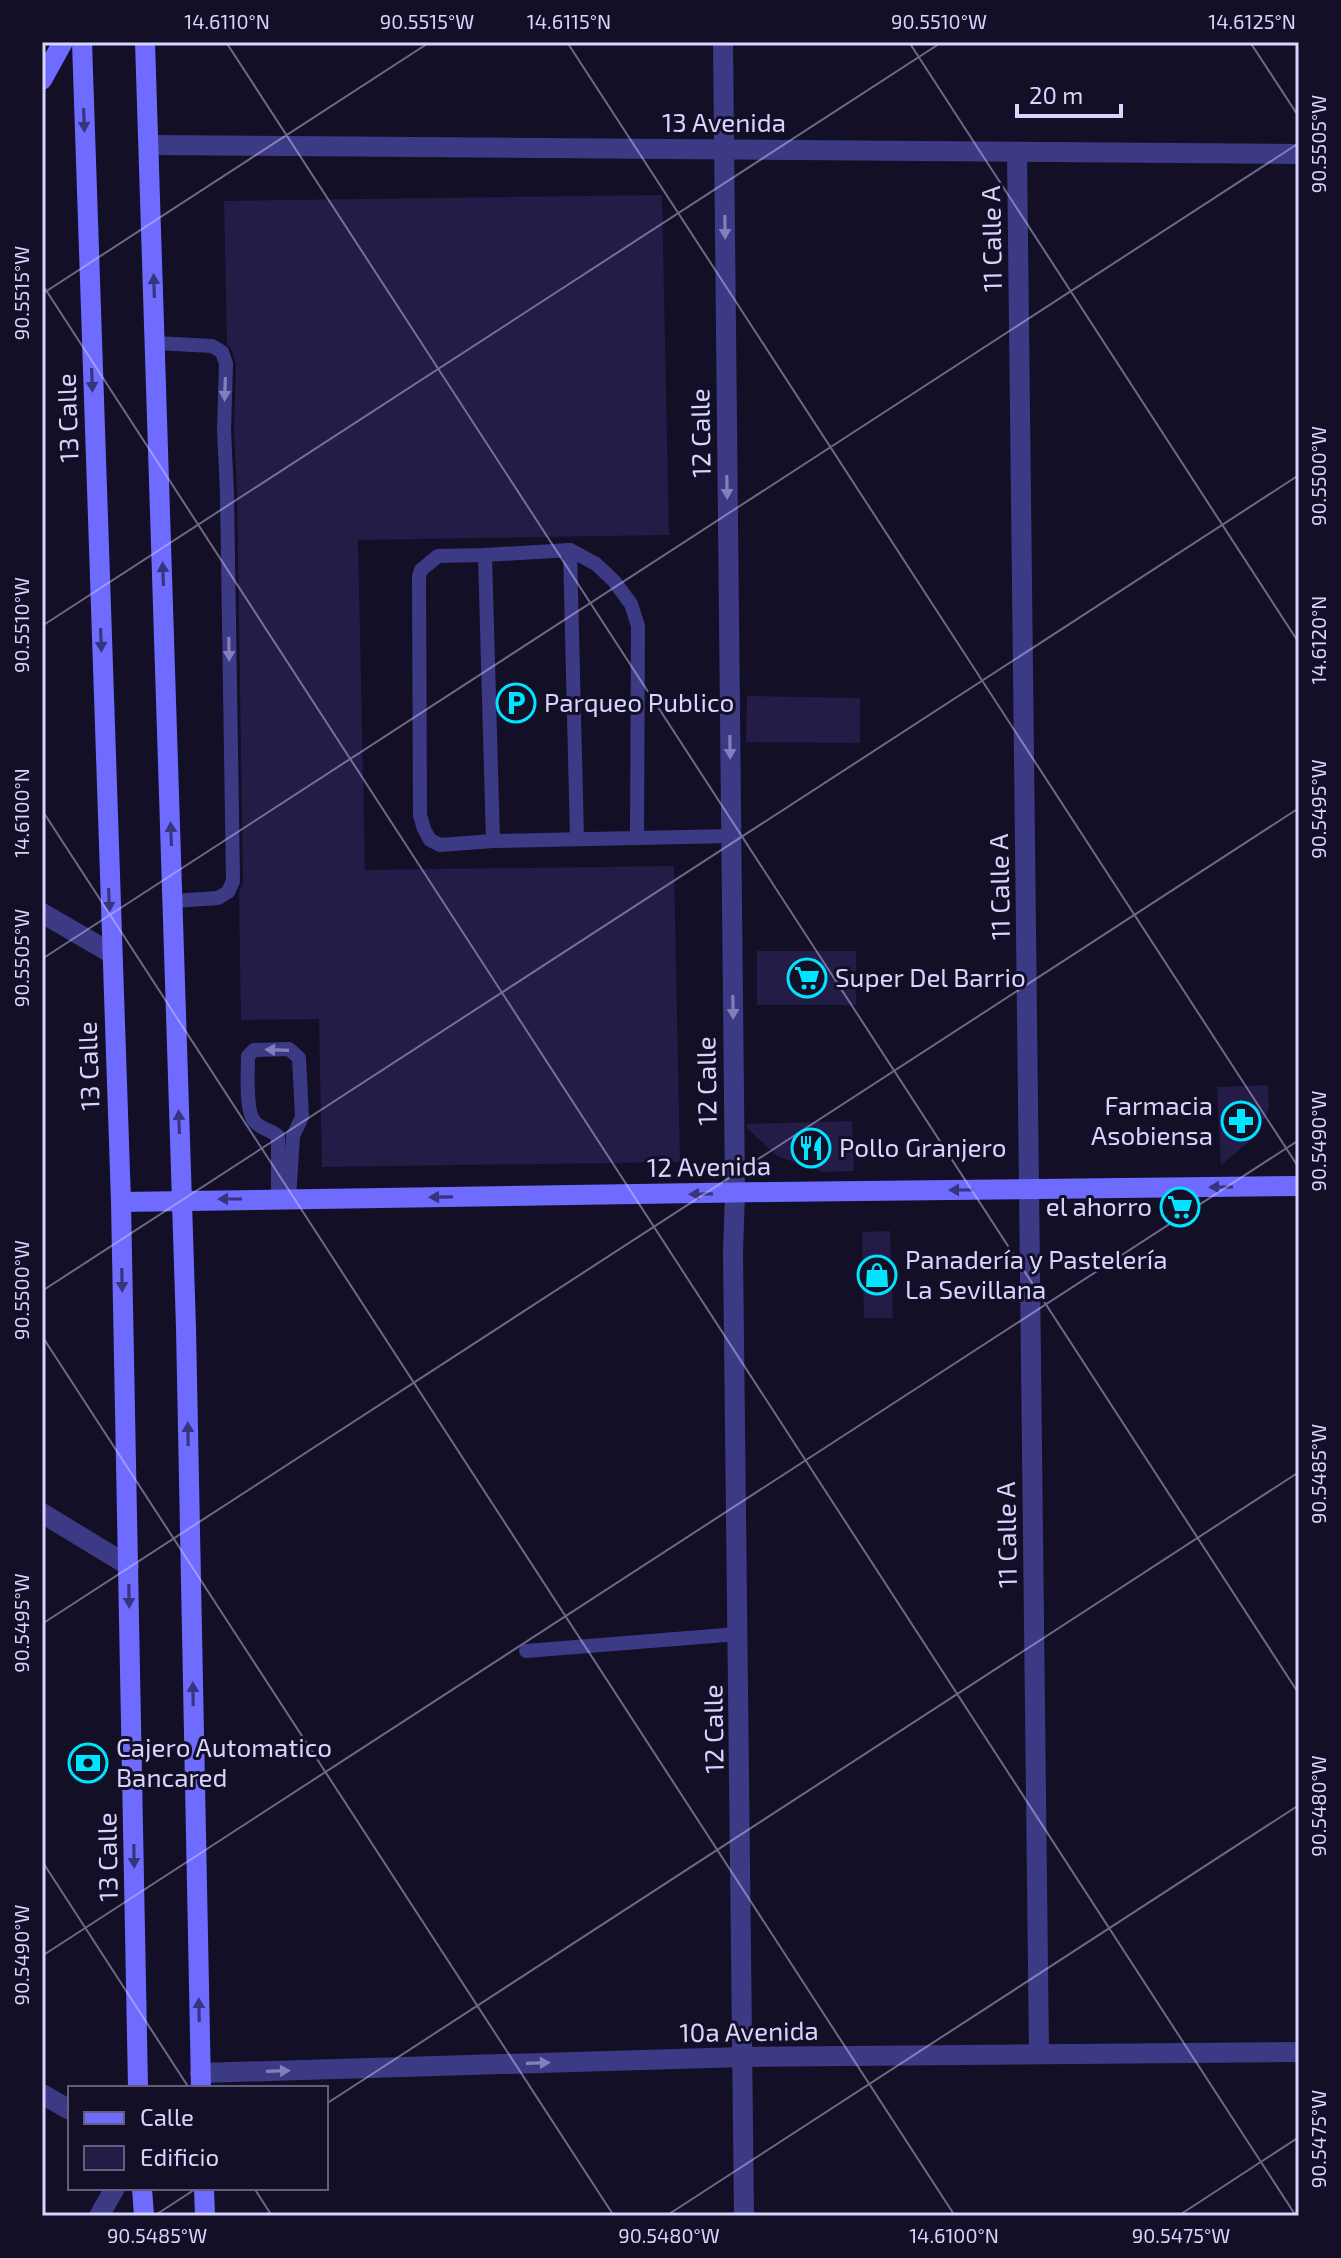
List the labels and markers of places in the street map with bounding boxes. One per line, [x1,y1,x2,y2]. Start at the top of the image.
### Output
parking icon: Parqueo Publico [495,682,537,724]
place label: Parqueo Publico [544,686,734,717]
supermarket icon: Super Del Barrio [786,957,828,999]
place label: Super Del Barrio [835,961,1026,992]
place label: Farmacia Asobiensa [1091,1089,1213,1150]
pharmacy icon: Farmacia Asobiensa [1220,1100,1262,1142]
restaurant icon: Pollo Granjero [790,1127,832,1169]
place label: Pollo Granjero [839,1131,1006,1162]
supermarket icon: el ahorro [1159,1186,1201,1228]
place label: el ahorro [1046,1190,1152,1221]
place label: Panadería y Pastelería La Sevillana [905,1243,1168,1304]
shop icon: Panadería y Pastelería La Sevillana [856,1254,898,1296]
place label: Cajero Automatico Bancared [116,1731,332,1792]
bank icon: Cajero Automatico Bancared [67,1742,109,1784]

